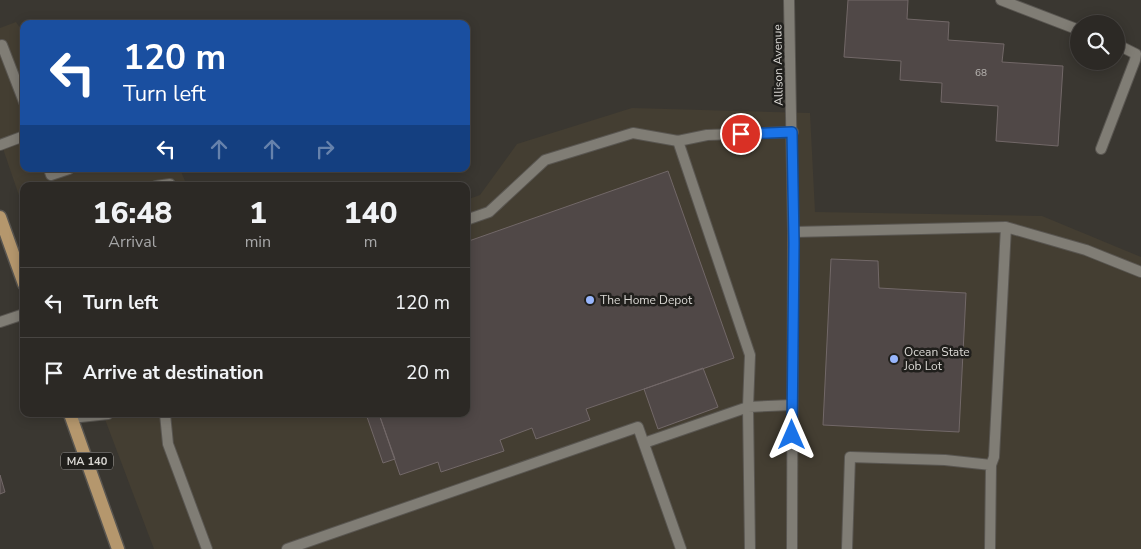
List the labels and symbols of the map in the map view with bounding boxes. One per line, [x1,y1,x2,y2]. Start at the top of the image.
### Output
street label: Allison Avenue [769,24,787,106]
house number: 68 [975,66,987,80]
pin [720,113,762,155]
place label: The Home Depot [600,292,693,308]
marker: The Home Depot [584,294,596,306]
place label: Ocean State Job Lot [903,344,970,374]
marker: Ocean State Job Lot [888,353,900,365]
position arrow [765,408,817,460]
road number: MA 140 [61,452,113,470]

